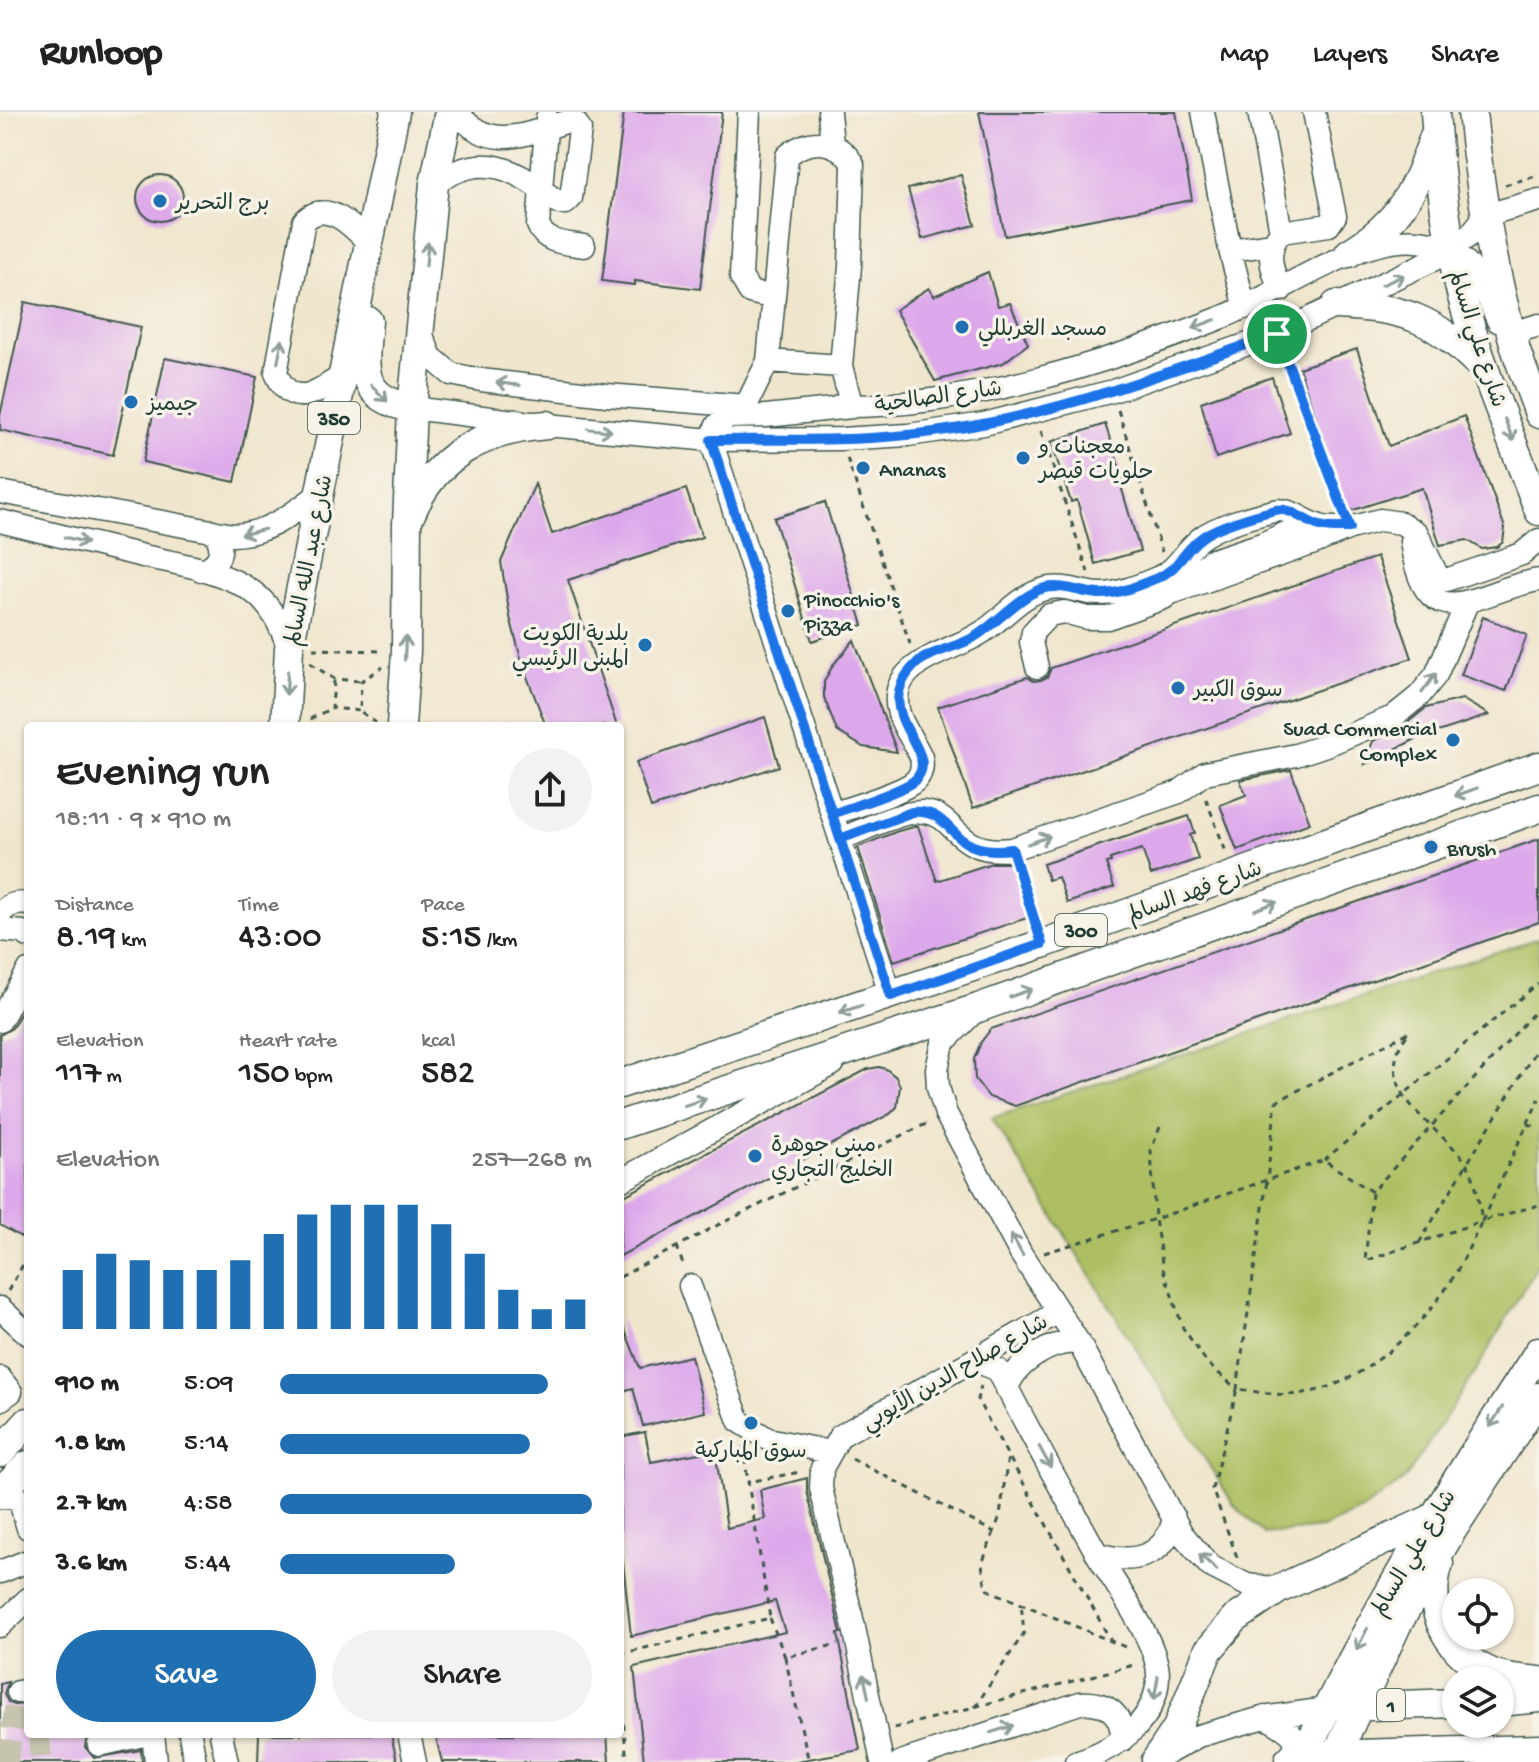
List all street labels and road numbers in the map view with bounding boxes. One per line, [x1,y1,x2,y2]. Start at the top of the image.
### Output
street label: شارع علي السالم [1438,267,1510,412]
street label: شارع الصالحية [873,377,1004,421]
road number: 350 [308,402,360,434]
street label: شارع عبد الله السالم [282,473,341,649]
street label: شارع فهد السالم [1124,857,1267,931]
road number: 300 [1055,914,1107,946]
street label: شارع صلاح الدين الأيوبي [855,1305,1055,1441]
street label: شارع علي السالم [1367,1486,1466,1624]
road number: 1 [1377,1689,1405,1721]

